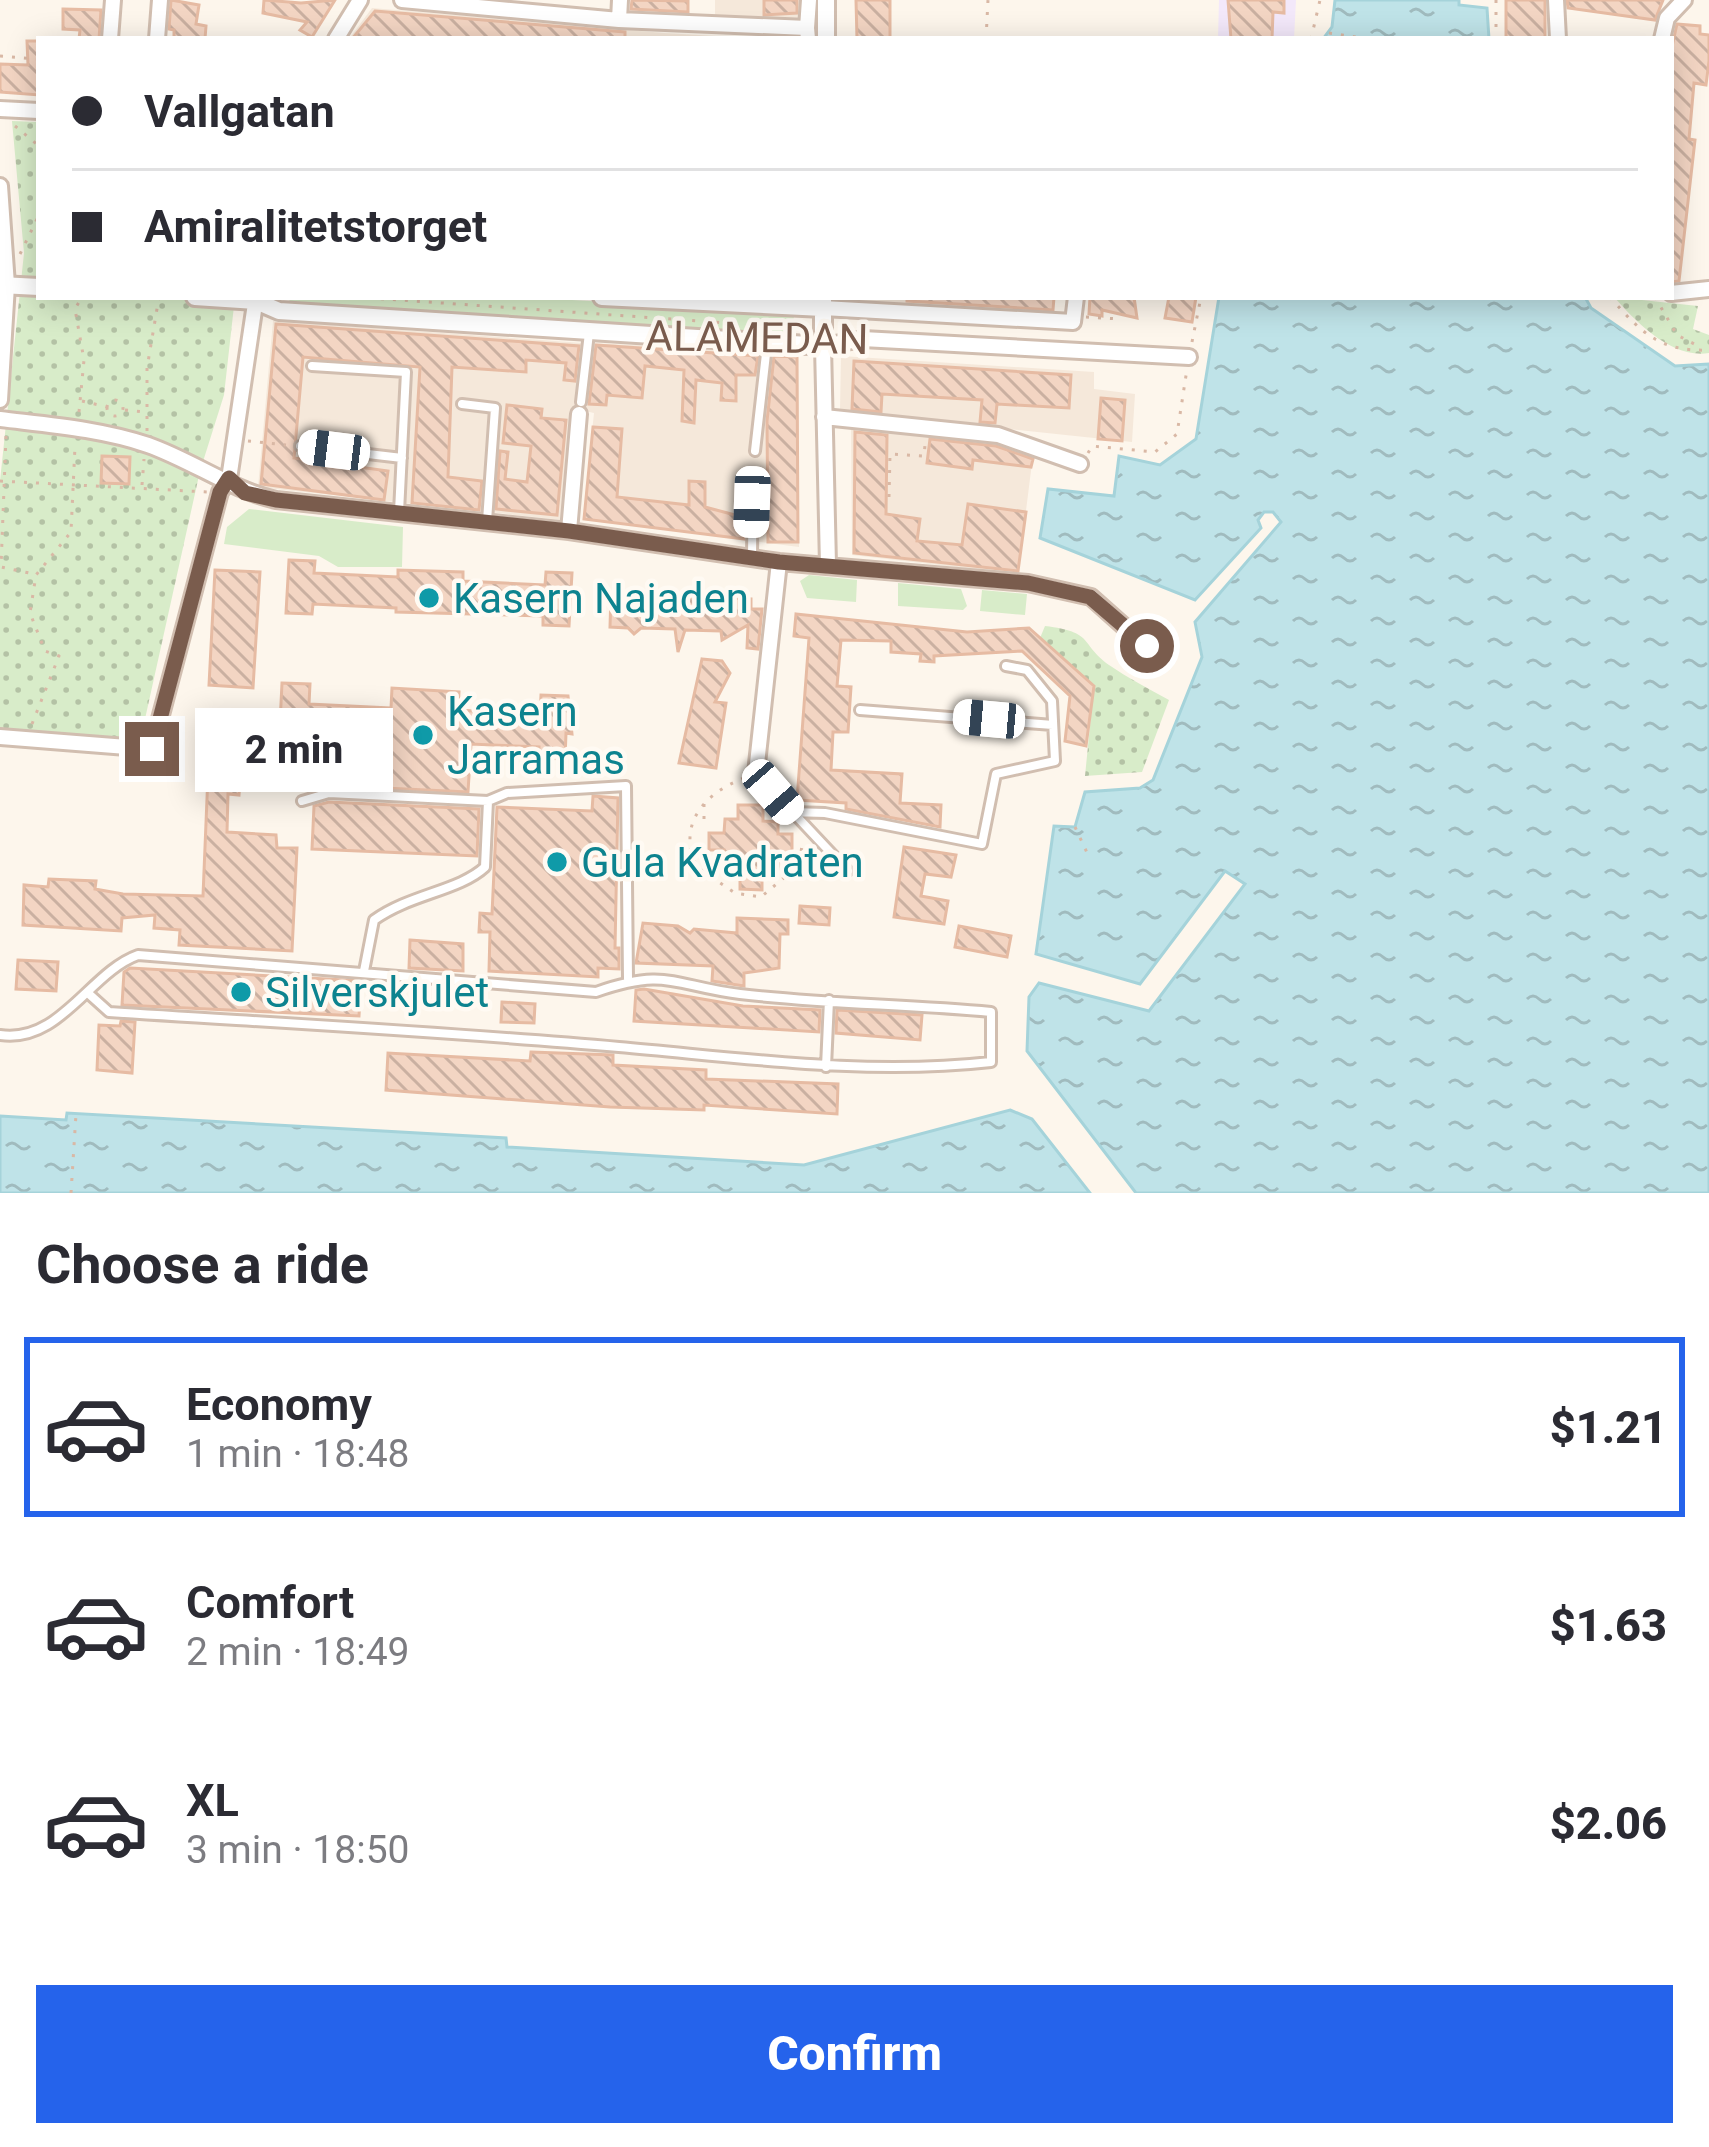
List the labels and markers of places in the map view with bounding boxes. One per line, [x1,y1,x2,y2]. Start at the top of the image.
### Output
place label: Kasern Najaden [453,574,749,623]
marker: Kasern Najaden [416,585,442,611]
place label: Kasern Jarramas [447,687,625,784]
marker: Kasern Jarramas [410,722,436,748]
place label: Gula Kvadraten [581,838,864,887]
marker: Gula Kvadraten [544,849,570,875]
place label: Silverskjulet [265,968,489,1017]
marker: Silverskjulet [228,979,254,1005]

